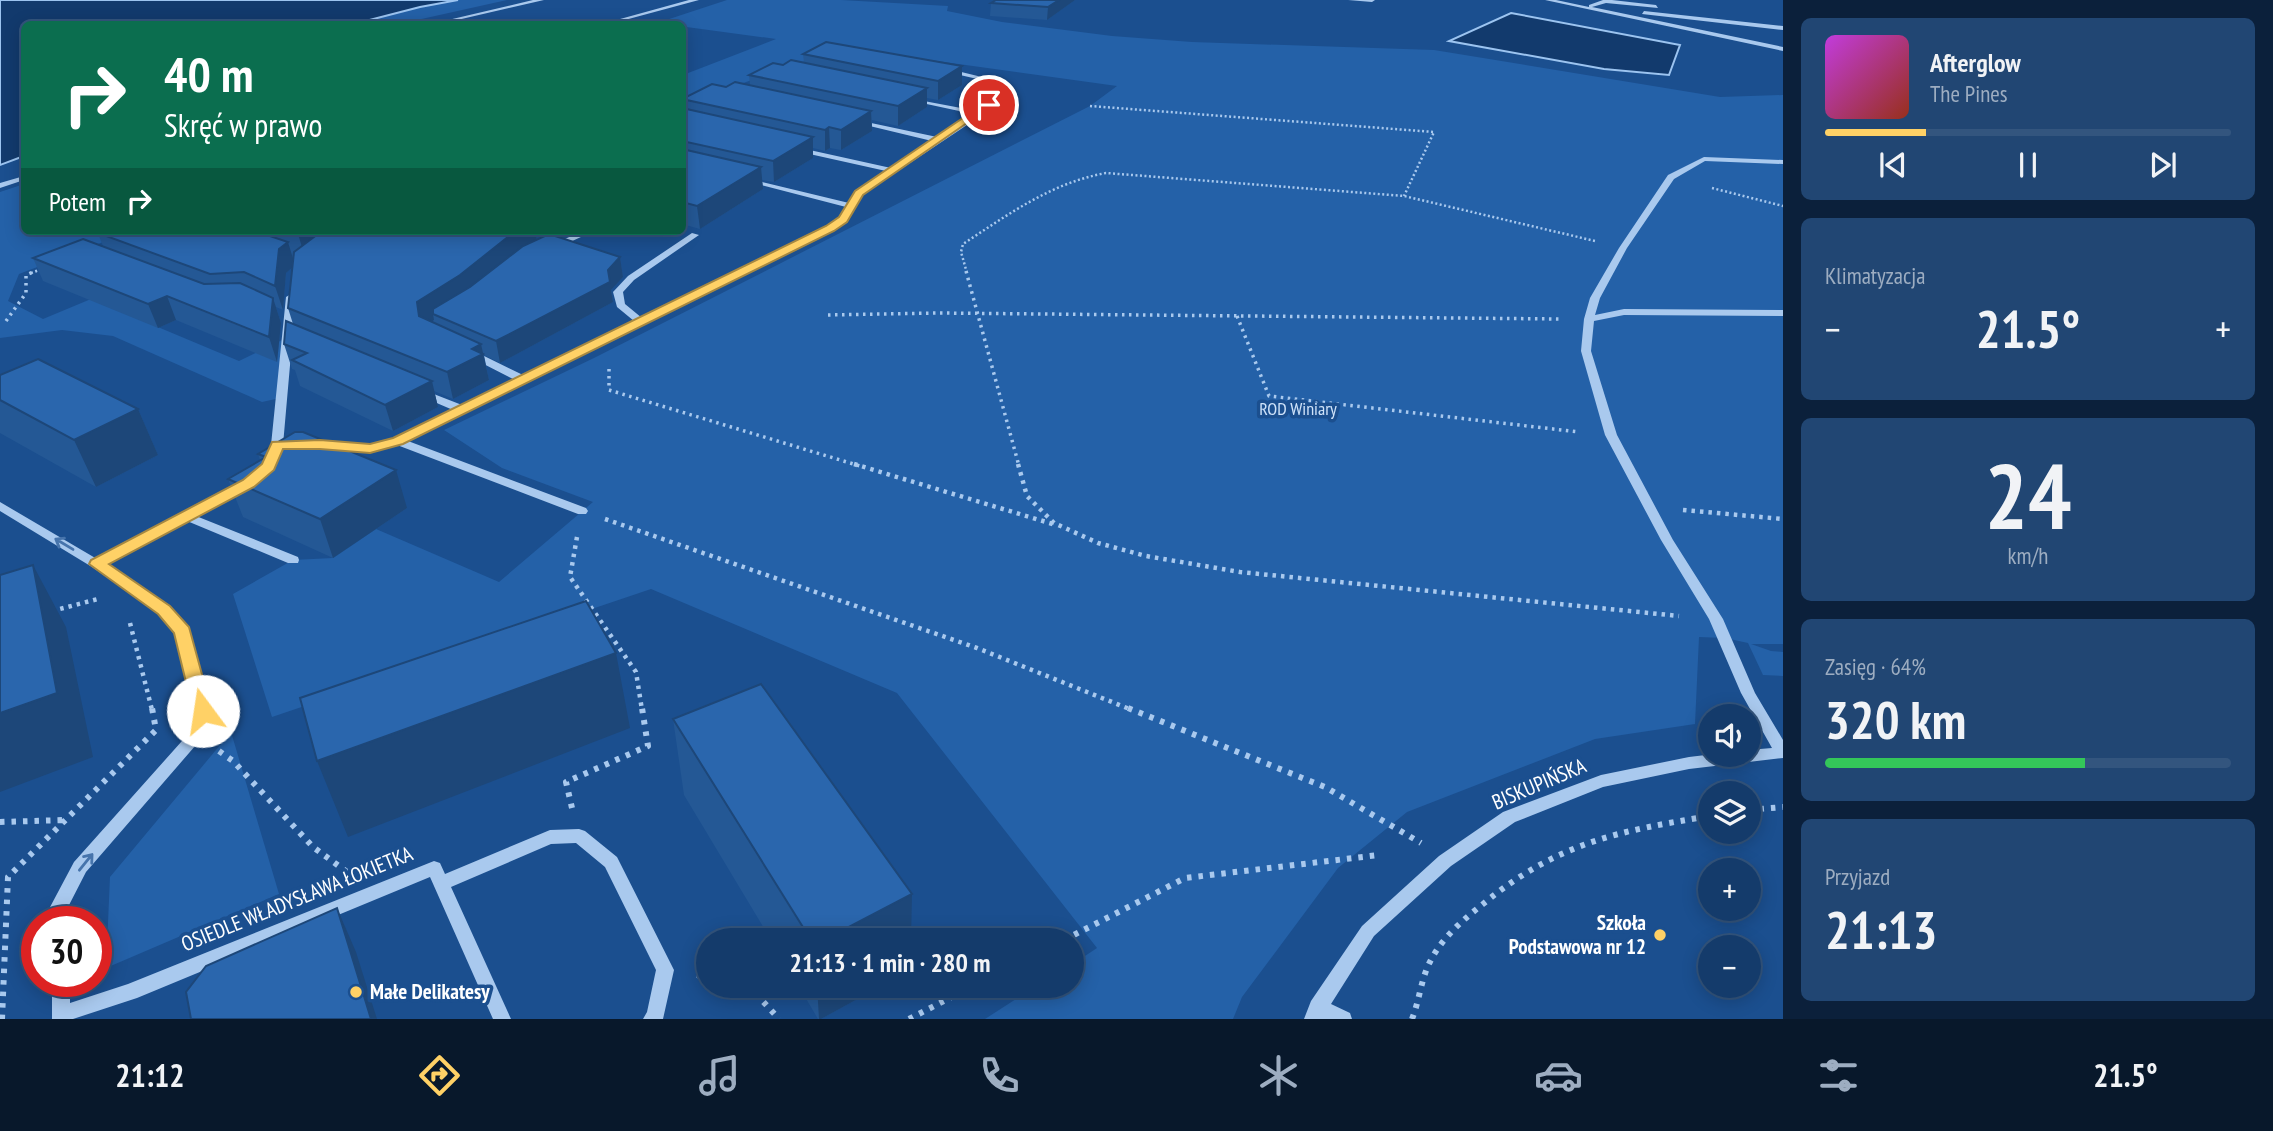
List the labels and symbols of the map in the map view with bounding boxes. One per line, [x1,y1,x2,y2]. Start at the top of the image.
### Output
pin [959,75,1019,135]
park label: ROD Winiary [1259,397,1337,420]
one-way arrow [54,537,74,551]
position arrow [166,674,240,748]
street label: BISKUPIŃSKA [1488,752,1590,815]
street label: OSIEDLE WŁADYSŁAWA ŁOKIETKA [177,840,417,957]
one-way arrow [78,853,93,871]
speed limit sign: 30 [21,906,112,997]
place label: Szkoła Podstawowa nr 12 [1509,909,1646,960]
marker: Szkoła Podstawowa nr 12 [1652,927,1668,943]
place label: Małe Delikatesy [370,978,490,1005]
marker: Małe Delikatesy [348,984,364,1000]

